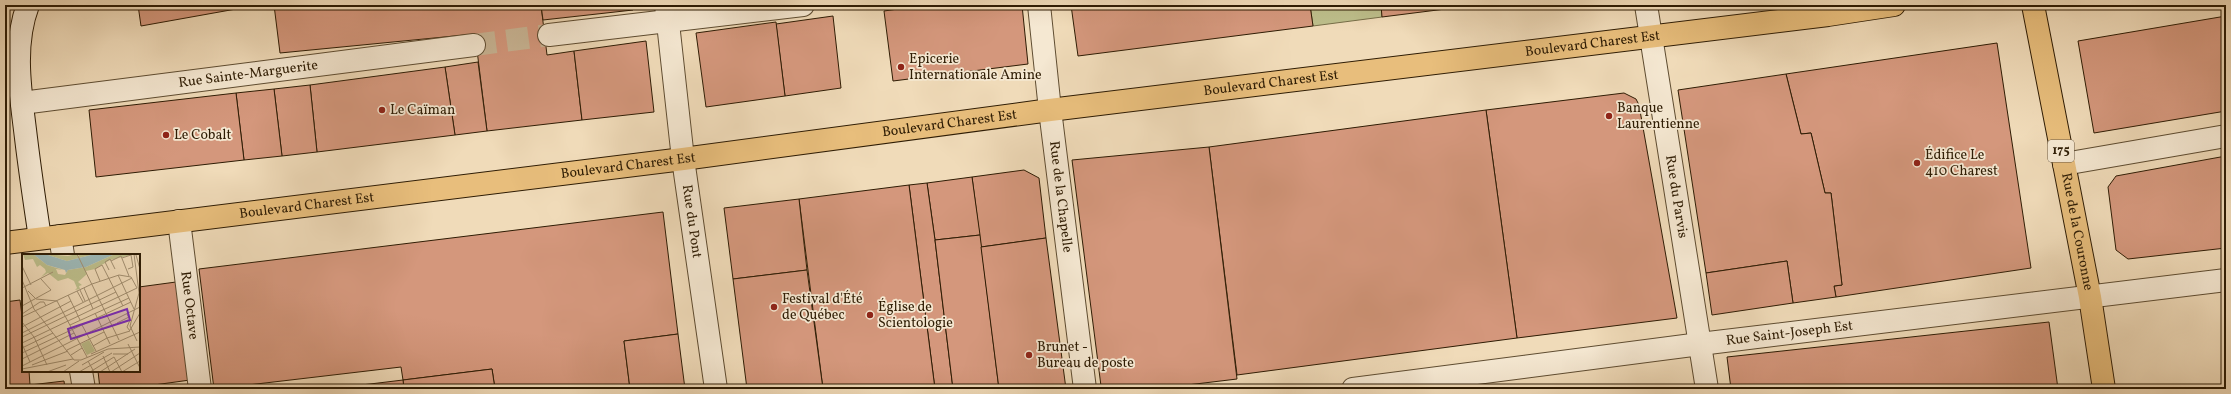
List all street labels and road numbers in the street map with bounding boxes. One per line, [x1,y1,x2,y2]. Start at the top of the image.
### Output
street label: Boulevard Charest Est [1524,26,1661,61]
street label: Rue Sainte-Marguerite [177,56,319,92]
street label: Boulevard Charest Est [1202,65,1340,101]
street label: Boulevard Charest Est [881,105,1018,142]
street label: Rue de la Chapelle [1044,140,1077,254]
road number: 175 [2048,140,2074,162]
street label: Boulevard Charest Est [560,148,697,184]
street label: Rue du Parvis [1660,154,1692,240]
street label: Rue de la Couronne [2056,171,2098,293]
street label: Rue du Pont [677,183,707,260]
street label: Boulevard Charest Est [238,188,375,223]
street label: Rue Octave [176,270,203,341]
street label: Rue Saint-Joseph Est [1725,316,1854,350]

